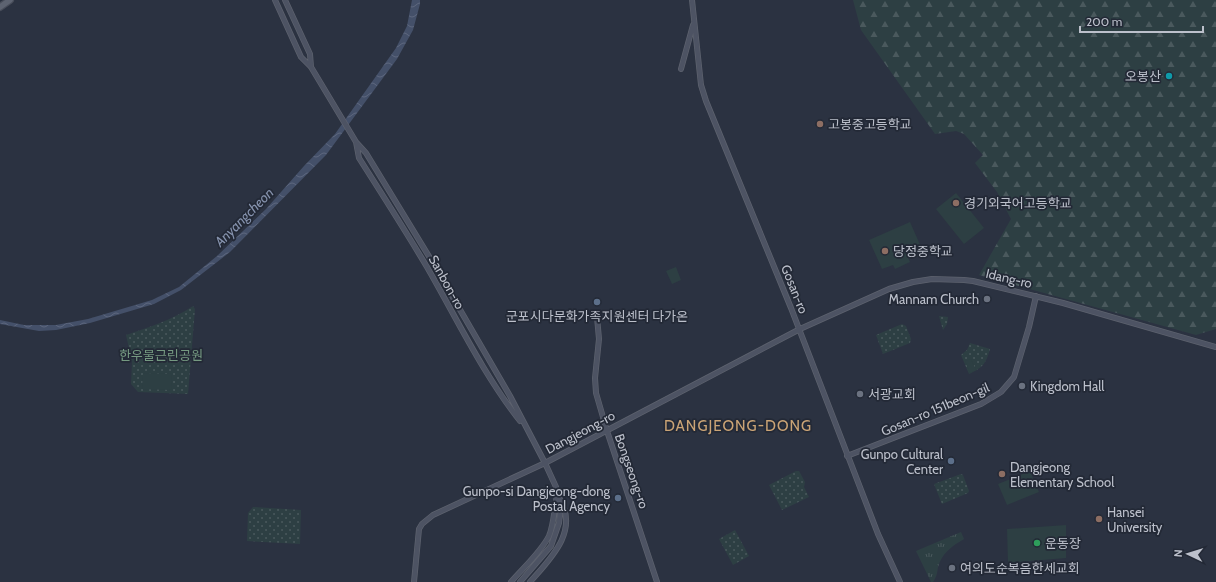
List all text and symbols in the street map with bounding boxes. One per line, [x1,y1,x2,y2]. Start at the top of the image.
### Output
scale bar [1080,8,1203,34]
text: 200 m [1086,14,1122,29]
place label: 오봉산 [1125,68,1161,84]
marker: 오봉산 [1164,71,1174,81]
place label: 고봉중고등학교 [828,116,912,132]
marker: 고봉중고등학교 [815,119,825,129]
water label: Anyangcheon [210,184,277,251]
place label: 경기외국어고등학교 [964,195,1072,211]
marker: 경기외국어고등학교 [951,198,961,208]
place label: 당정중학교 [893,243,953,259]
marker: 당정중학교 [880,246,890,256]
street label: Sanbon-ro [426,252,468,312]
street label: Gosan-ro [778,262,812,316]
street label: Idang-ro [984,265,1034,291]
place label: Mannam Church [888,291,979,307]
marker: Mannam Church [982,294,992,304]
marker: 군포시다문화가족지원센터 다가온 [592,297,602,307]
place label: 군포시다문화가족지원센터 다가온 [506,308,688,324]
park label: 한우물근린공원 [119,347,203,363]
place label: Kingdom Hall [1030,378,1104,394]
street label: Gosan-ro 151beon-gil [878,379,992,439]
marker: Kingdom Hall [1017,381,1027,391]
place label: 서광교회 [868,386,916,402]
marker: 서광교회 [855,389,865,399]
street label: Dangjeong-ro [542,407,618,458]
district label: DANGJEONG-DONG [664,417,812,435]
street label: Bongseong-ro [612,431,652,511]
place label: Gunpo Cultural Center [861,446,944,477]
marker: Gunpo Cultural Center [946,456,956,466]
place label: Dangjeong Elementary School [1010,459,1114,490]
marker: Dangjeong Elementary School [997,469,1007,479]
place label: Gunpo-si Dangjeong-dong Postal Agency [463,483,611,514]
marker: Gunpo-si Dangjeong-dong Postal Agency [613,493,623,503]
place label: Hansei University [1107,504,1163,535]
marker: Hansei University [1094,514,1104,524]
north arrow [1168,534,1208,574]
place label: 운동장 [1045,535,1081,551]
marker: 운동장 [1032,538,1042,548]
text: N [1171,549,1185,558]
place label: 여의도순복음한세교회 [960,560,1080,576]
marker: 여의도순복음한세교회 [947,563,957,573]

